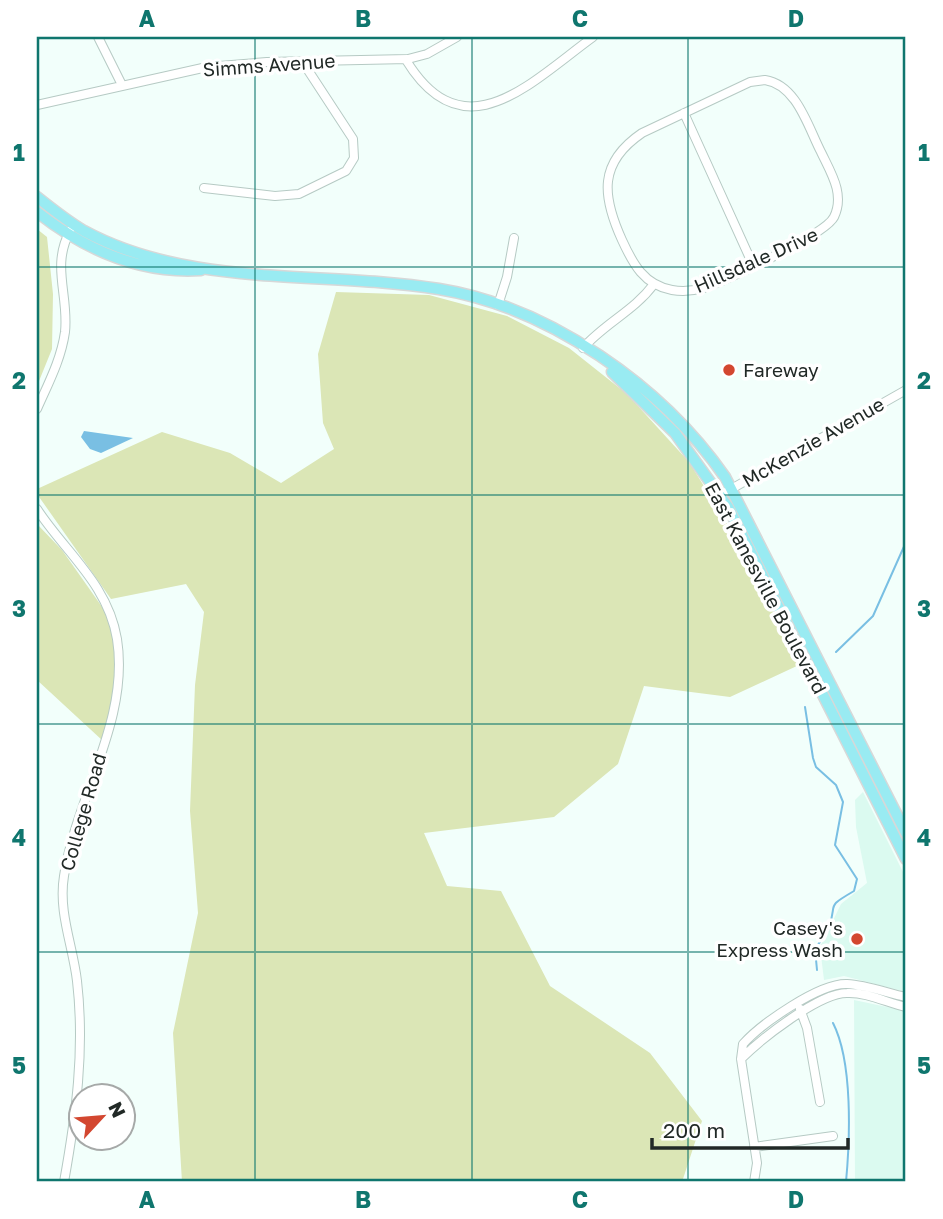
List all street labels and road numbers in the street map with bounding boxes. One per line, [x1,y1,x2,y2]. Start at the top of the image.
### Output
street label: Simms Avenue [202,48,336,81]
street label: Hillsdale Drive [690,222,821,297]
street label: McKenzie Avenue [738,392,888,491]
street label: East Kanesville Boulevard [701,478,832,697]
street label: College Road [55,750,110,873]

